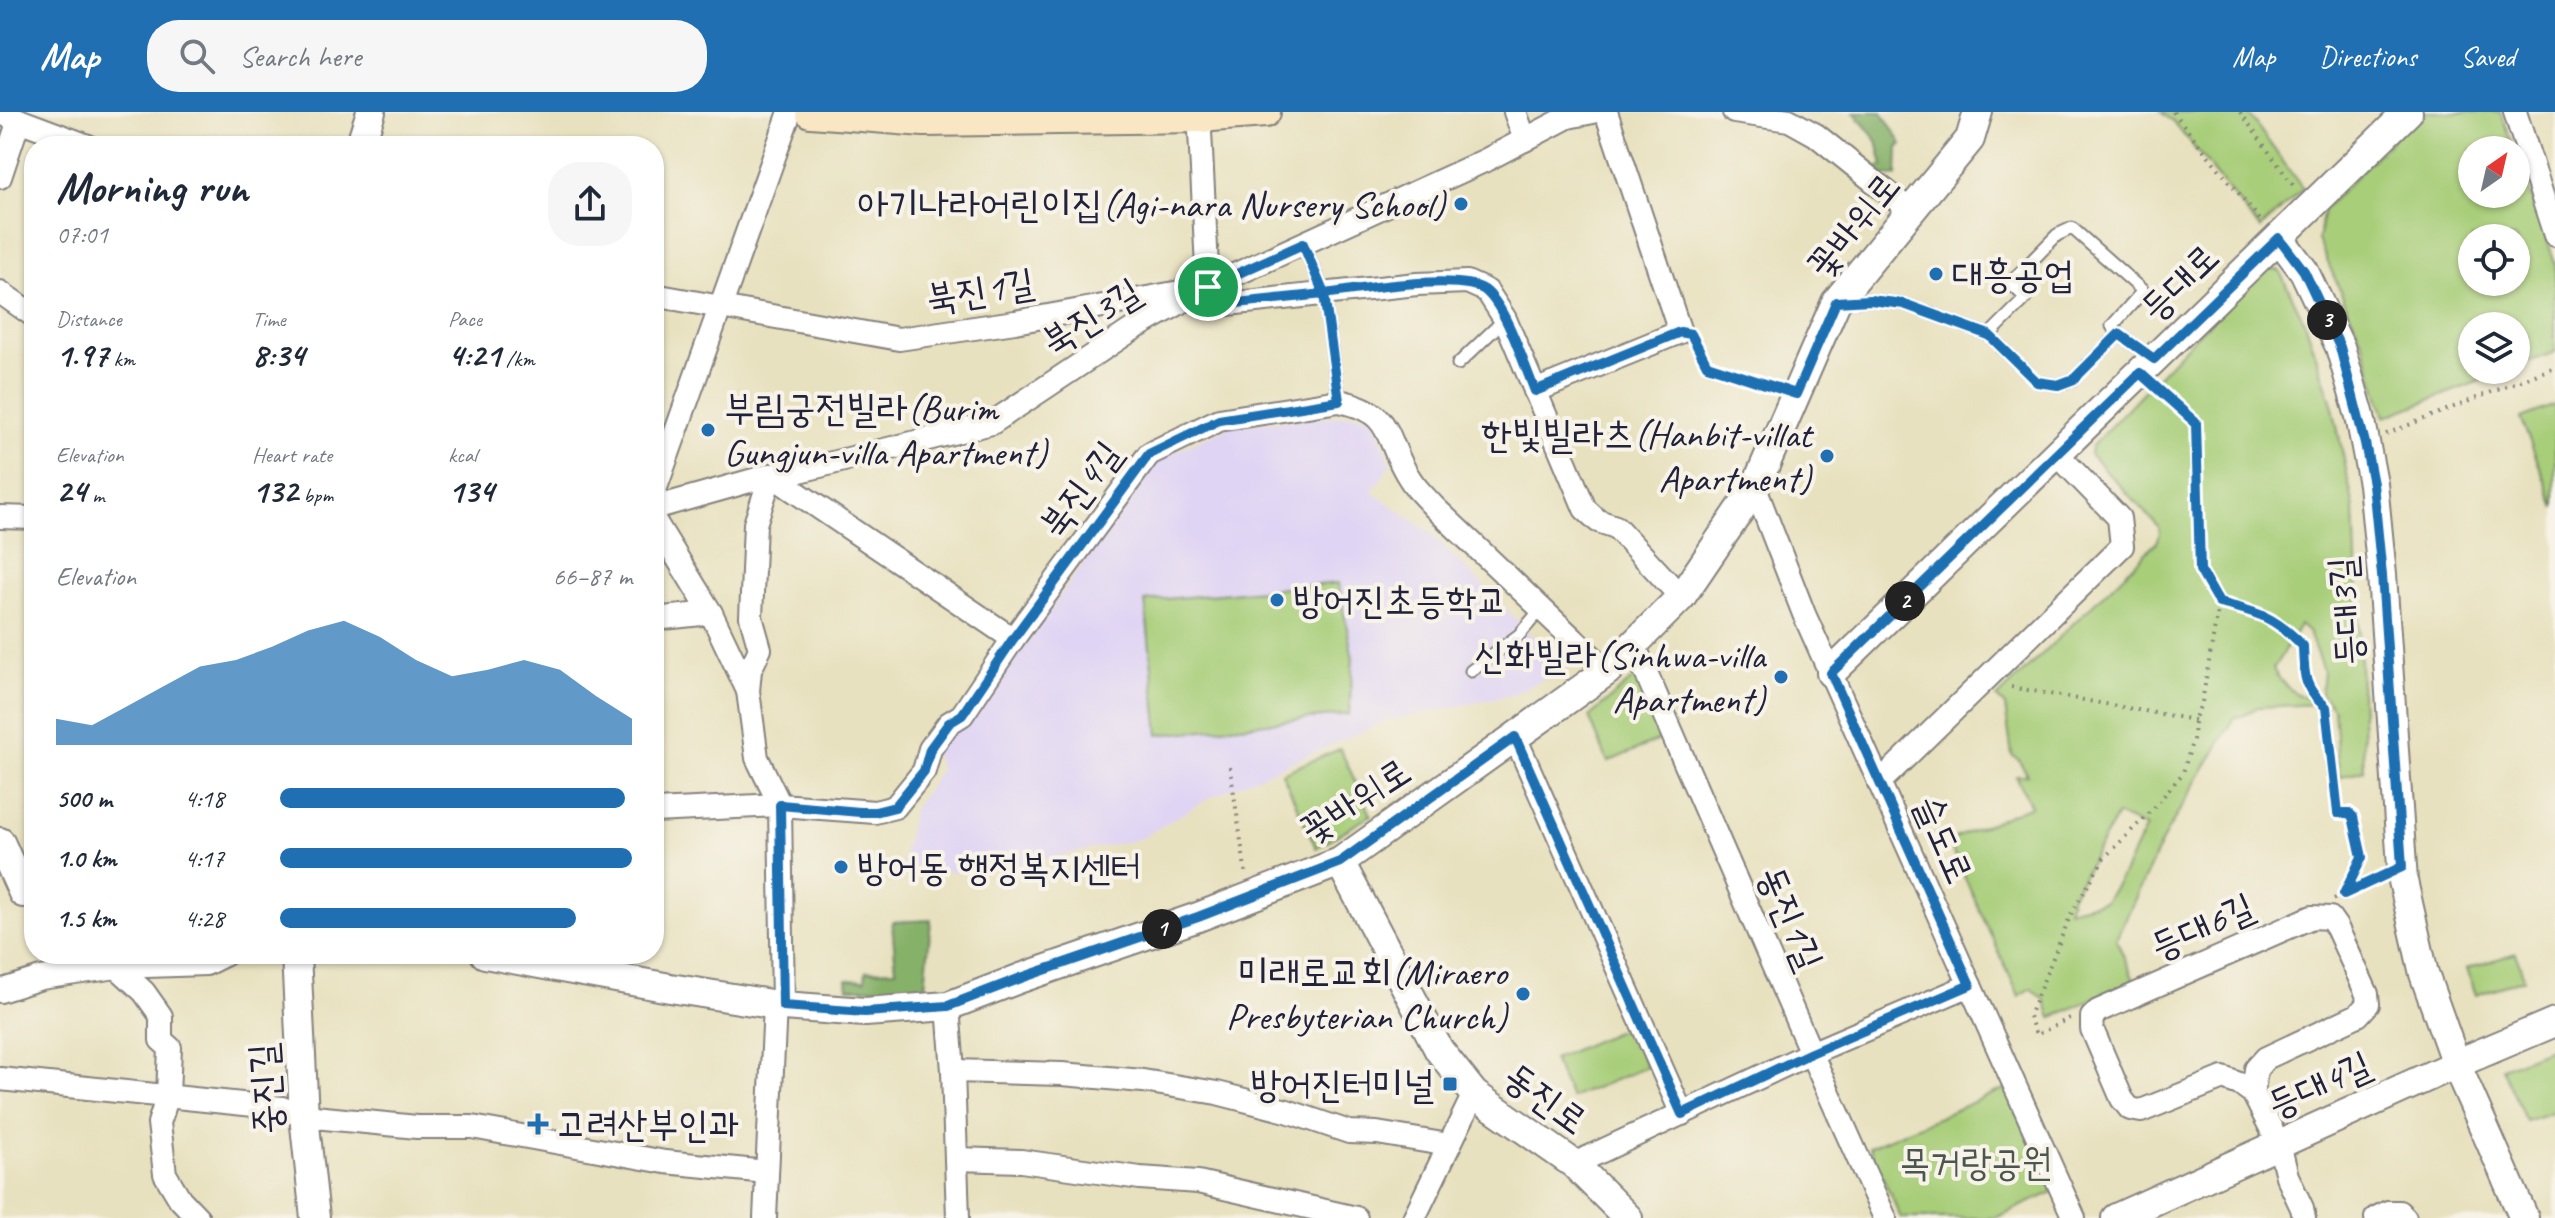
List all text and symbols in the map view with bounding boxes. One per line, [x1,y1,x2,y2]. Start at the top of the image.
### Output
search box [147,20,707,92]
text: Map [40,33,99,80]
icon: search [175,34,219,78]
text: Search here [239,37,361,75]
text: Map [2232,39,2275,74]
text: Directions [2319,39,2417,74]
text: Saved [2461,39,2515,74]
north arrow [2458,136,2530,208]
map controls [2458,136,2530,384]
text: Morning run [56,160,248,215]
button: share [548,162,632,246]
street label: 꽃바위로 [1797,163,1910,288]
place label: 아기나라어린이집(Agi-nara Nursery School) [858,181,1447,228]
marker: 아기나라어린이집(Agi-nara Nursery School) [1452,195,1470,213]
text: 07:01 [56,218,108,251]
button: locate [2458,224,2530,296]
street label: 등대로 [2130,234,2229,331]
place label: 대흥공업 [1952,251,2074,298]
pin [1174,253,1242,321]
street label: 북진1길 [923,259,1038,322]
icon: arrive [1186,265,1230,309]
marker: 대흥공업 [1927,265,1945,283]
street label: 북진3길 [1033,268,1150,365]
pin: 3 [2307,300,2347,340]
text: Distance [56,305,122,333]
text: Time [252,305,286,333]
text: Pace [448,305,482,333]
text: 3 [2322,306,2332,334]
button: layers [2458,312,2530,384]
text: 1.97 [56,333,108,376]
text: 8:34 [252,333,305,376]
text: 4:21 [448,333,501,376]
text: km [108,345,135,373]
text: /km [501,345,535,373]
place label: 부림궁전빌라(Burim Gungjun-villa Apartment) [724,385,1049,476]
place label: 한빛빌라츠(Hanbit-villat Apartment) [1481,411,1814,502]
marker: 부림궁전빌라(Burim Gungjun-villa Apartment) [699,421,717,439]
street label: 북진4길 [1029,432,1132,547]
text: Elevation [56,441,124,469]
text: Heart rate [252,441,332,469]
text: kcal [448,441,477,469]
marker: 한빛빌라츠(Hanbit-villat Apartment) [1818,447,1836,465]
text: 24 [56,469,87,512]
text: 132 [252,469,298,512]
text: 134 [448,469,494,512]
text: m [87,481,104,509]
text: bpm [298,481,333,509]
street label: 등대3길 [2318,555,2373,667]
text: Elevation [56,560,136,593]
text: 66–87 m [553,560,632,593]
place label: 방어진초등학교 [1293,577,1507,624]
pin: 2 [1885,581,1925,621]
text: 2 [1900,587,1910,615]
marker: 방어진초등학교 [1268,591,1286,609]
place label: 신화빌라(Sinhwa-villa Apartment) [1474,632,1768,723]
marker: 신화빌라(Sinhwa-villa Apartment) [1772,668,1790,686]
street label: 꽃바위로 [1291,747,1419,853]
text: 500 m [56,782,112,815]
text: 4:18 [184,782,224,815]
street label: 슬도로 [1903,788,1984,891]
text: 1.0 km [56,842,116,875]
text: 4:17 [184,842,224,875]
place label: 방어동 행정복지센터 [857,844,1141,891]
marker: 방어동 행정복지센터 [832,858,850,876]
street label: 동진1길 [1748,859,1833,977]
street label: 등대6길 [2143,883,2261,970]
text: 1.5 km [56,902,116,935]
text: 4:28 [184,902,224,935]
pin: 1 [1142,909,1182,949]
text: 1 [1157,915,1167,943]
place label: 미래로교회(Miraero Presbyterian Church) [1226,949,1510,1040]
marker: 미래로교회(Miraero Presbyterian Church) [1514,985,1532,1003]
street label: 등대4길 [2260,1041,2378,1128]
street label: 중진길 [239,1042,292,1136]
street label: 동진로 [1495,1052,1597,1144]
place label: 방어진터미널 [1251,1061,1434,1108]
marker: 방어진터미널 [1441,1075,1459,1093]
place label: 고려산부인과 [556,1101,739,1148]
marker: 고려산부인과 [527,1113,549,1135]
park label: 목거랑공원 [1900,1139,2052,1186]

